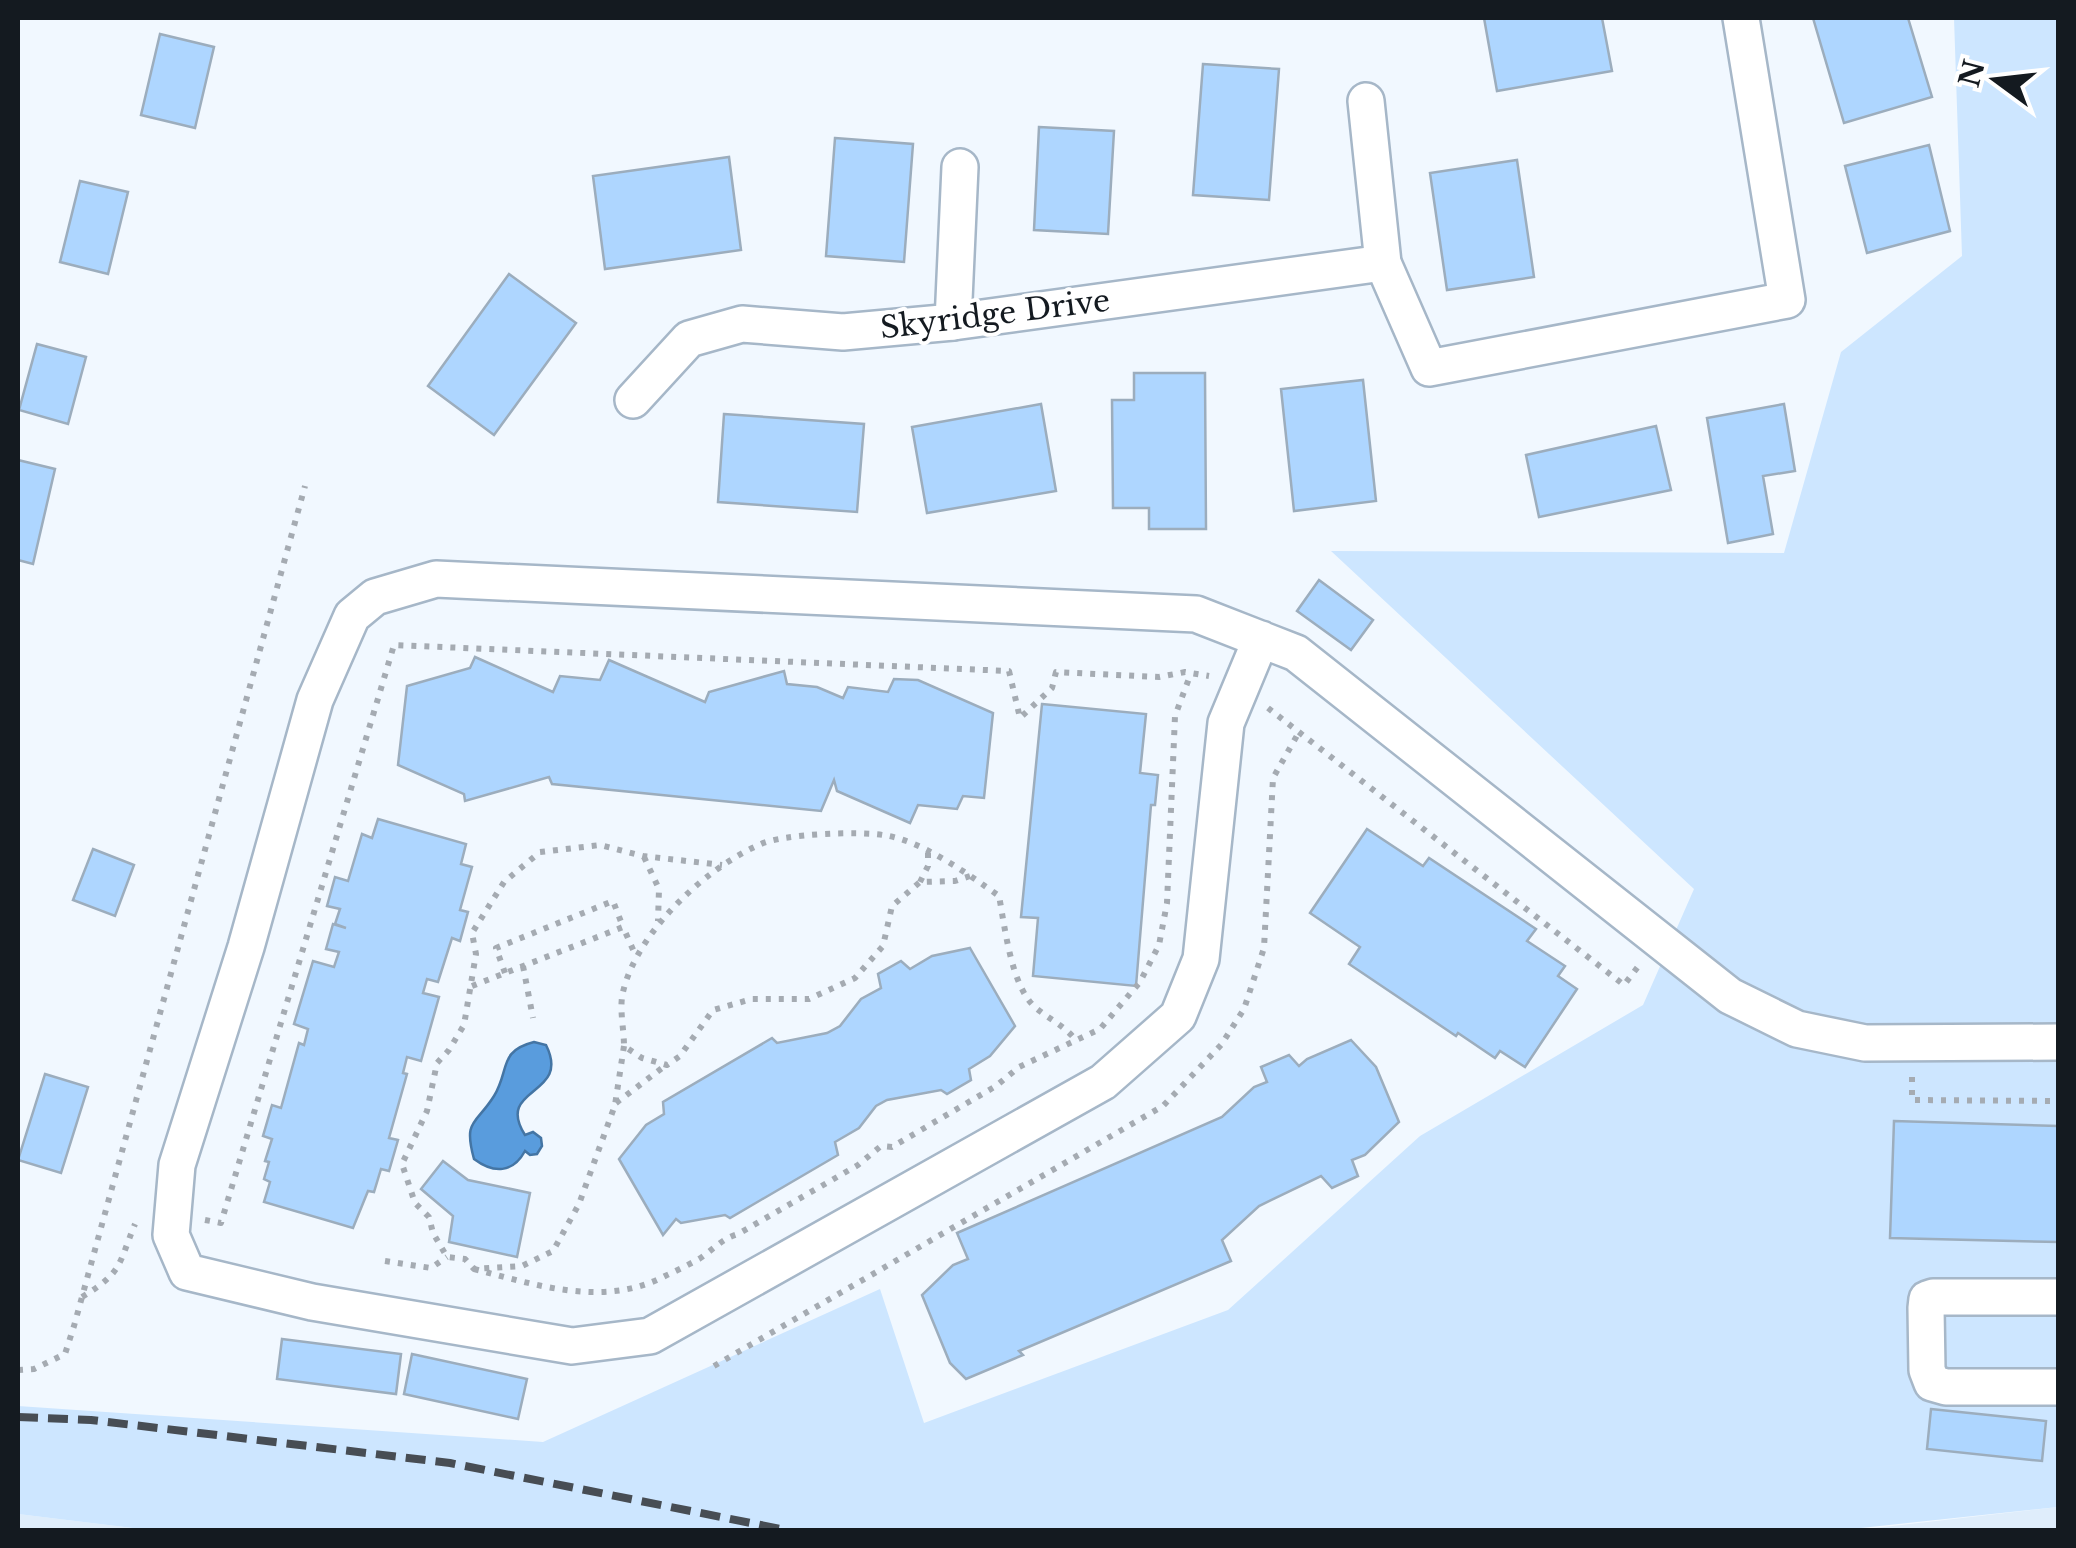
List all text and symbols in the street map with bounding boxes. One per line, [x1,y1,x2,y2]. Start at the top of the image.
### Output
north arrow [1946,30,2046,130]
text: N [1952,56,1993,91]
street label: Skyridge Drive [878,282,1112,346]

